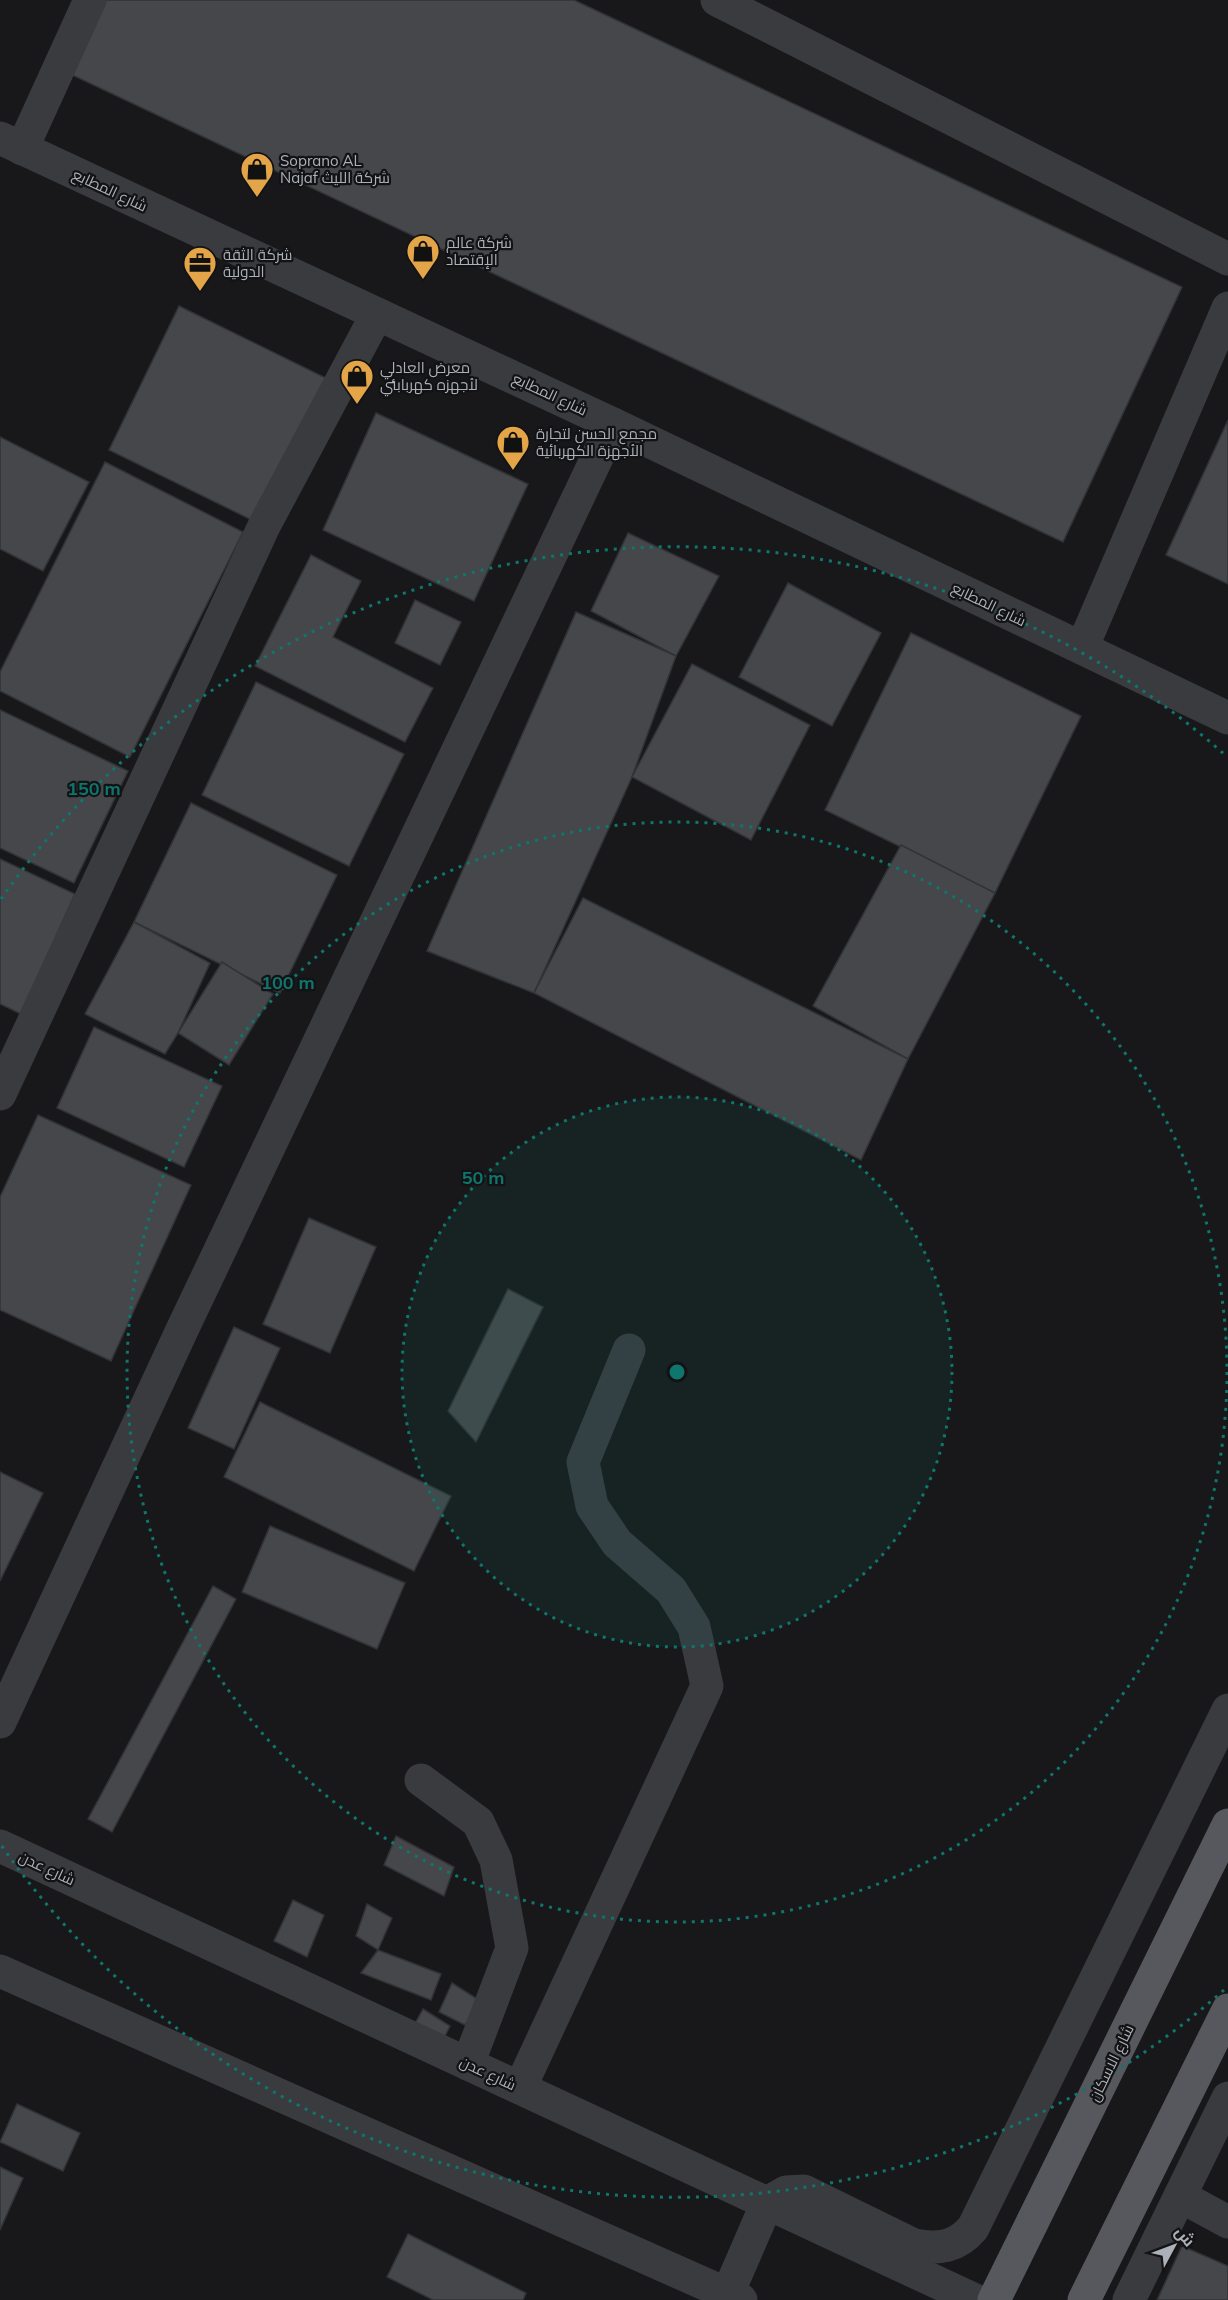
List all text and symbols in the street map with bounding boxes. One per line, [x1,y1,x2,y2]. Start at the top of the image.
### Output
shop icon: Soprano AL Najaf شركة الليث [239,151,275,198]
place label: Soprano AL Najaf شركة الليث [280,151,390,187]
street label: شارع المطابع [69,164,150,217]
shop icon: شركة عالم الإقتصاد [405,233,441,280]
place label: شركة عالم الإقتصاد [446,233,512,269]
office icon: شركة الثقة الدولية [182,245,218,292]
place label: شركة الثقة الدولية [223,245,292,281]
shop icon: معرض العادلي لأجهزه كهربابئي [339,358,375,405]
place label: معرض العادلي لأجهزه كهربابئي [380,358,478,397]
street label: شارع المطابع [509,368,590,421]
shop icon: مجمع الحسن لتجارة الأجهزة الكهربائية [495,424,531,471]
place label: مجمع الحسن لتجارة الأجهزة الكهربائية [536,424,657,461]
street label: شارع المطابع [948,578,1029,632]
text: 150 m [67,777,121,800]
text: 100 m [261,971,315,994]
text: 50 m [462,1166,504,1189]
centre of rings [667,1362,687,1382]
street label: شارع عدن [15,1847,78,1891]
street label: شارع الاسكان [1084,2021,1140,2106]
street label: شارع عدن [456,2052,519,2096]
north arrow [1144,2216,1204,2276]
text: ش [1171,2222,1200,2250]

